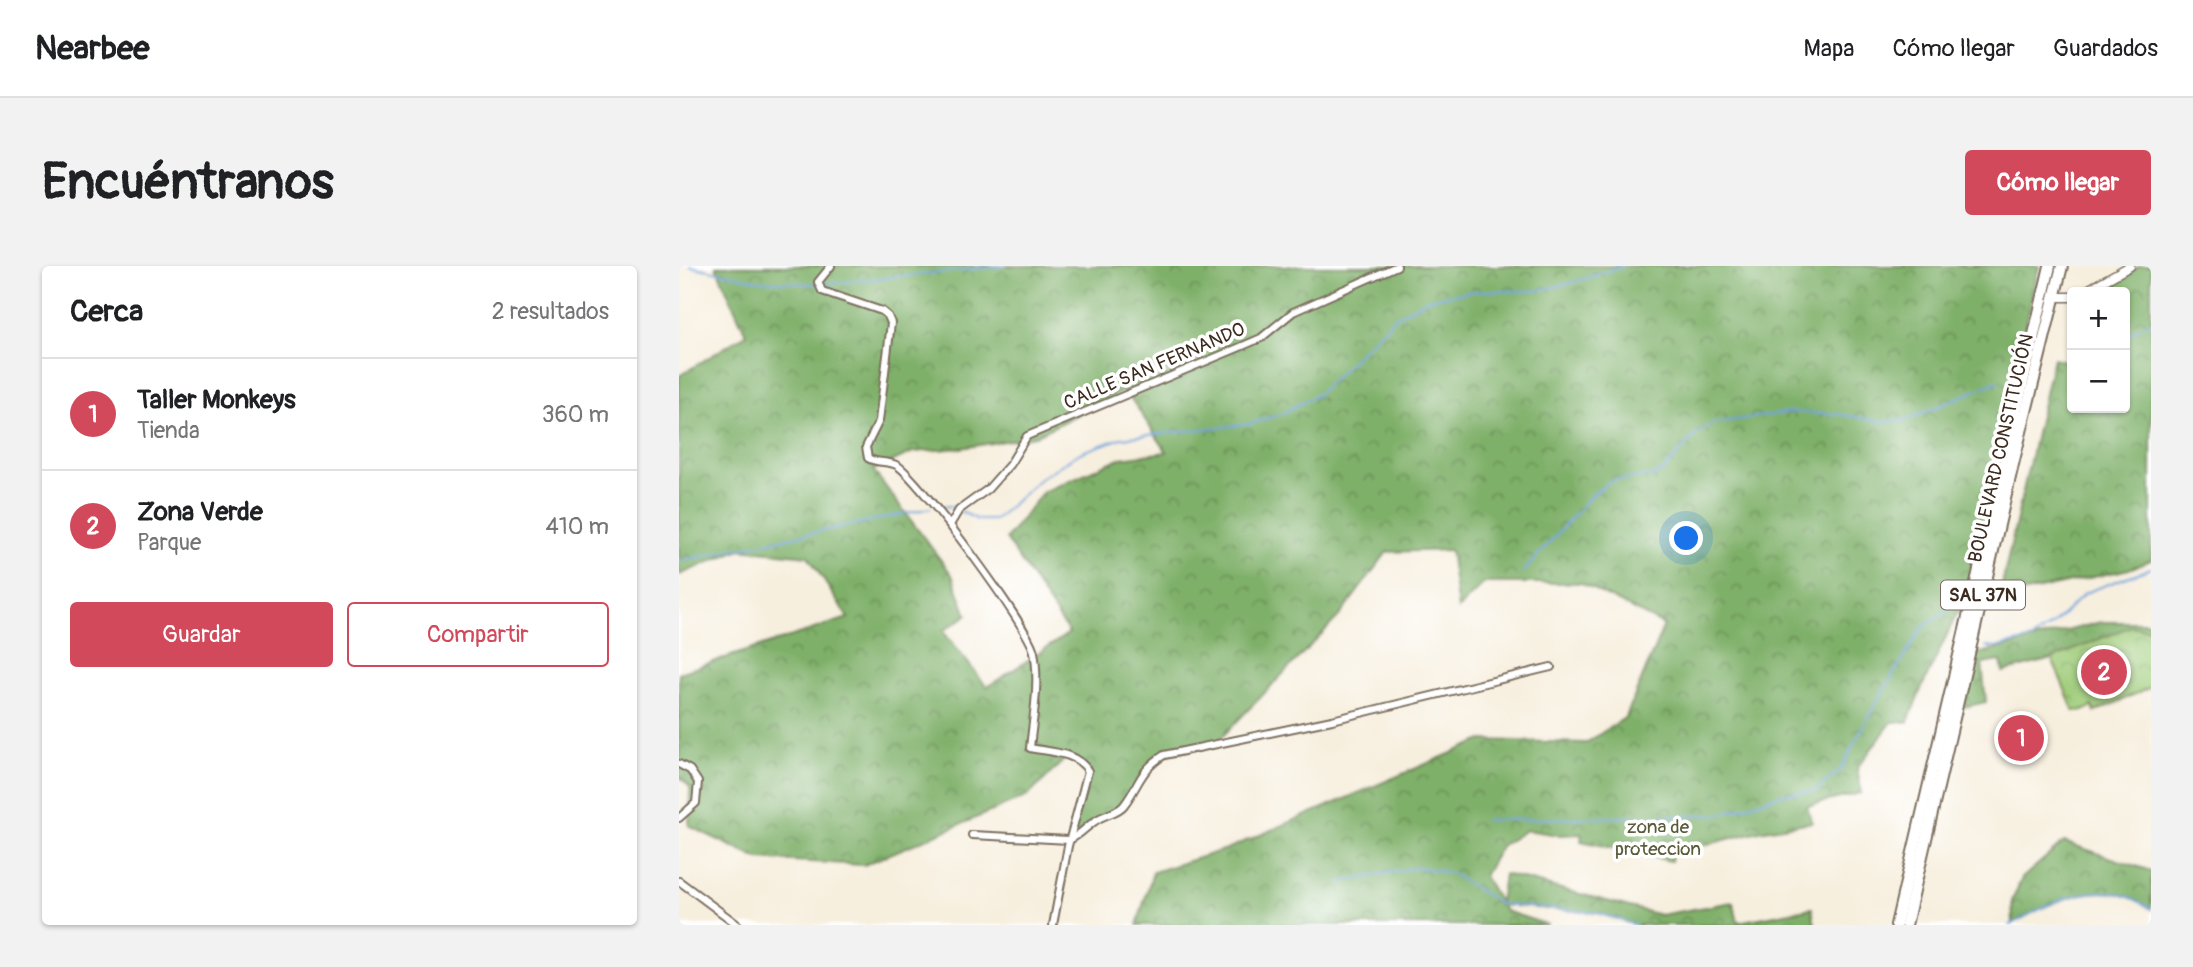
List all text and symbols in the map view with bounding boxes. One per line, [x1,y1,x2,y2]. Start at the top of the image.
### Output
text: Nearbee [35,28,149,69]
text: Mapa [1804,34,1855,63]
text: Cómo llegar [1893,34,2015,63]
text: Guardados [2053,34,2158,63]
button: Cómo llegar [1965,150,2151,215]
text: Encuéntranos [42,152,334,213]
map controls [2067,287,2130,413]
button: + [2067,287,2130,350]
text: Cerca [70,293,143,330]
text: 2 resultados [492,297,609,326]
street label: CALLE SAN FERNANDO [1060,317,1248,415]
street label: BOULEVARD CONSTITUCIÓN [1963,332,2039,565]
button: − [2067,350,2130,413]
text: Taller Monkeys [137,384,296,416]
text: 1 [89,400,98,429]
text: 360 m [542,400,609,429]
text: Tienda [137,416,200,445]
text: Zona Verde [137,496,263,528]
text: 2 [87,512,99,541]
text: 410 m [546,512,609,541]
your location [1669,521,1703,555]
text: Parque [137,528,201,557]
road number: SAL 37N [1941,580,2025,610]
button: Guardar [70,602,333,667]
button: Compartir [347,602,609,667]
pin: 2 [2081,646,2127,698]
pin: 1 [1998,712,2044,764]
park label: zona de proteccion [1615,815,1701,861]

